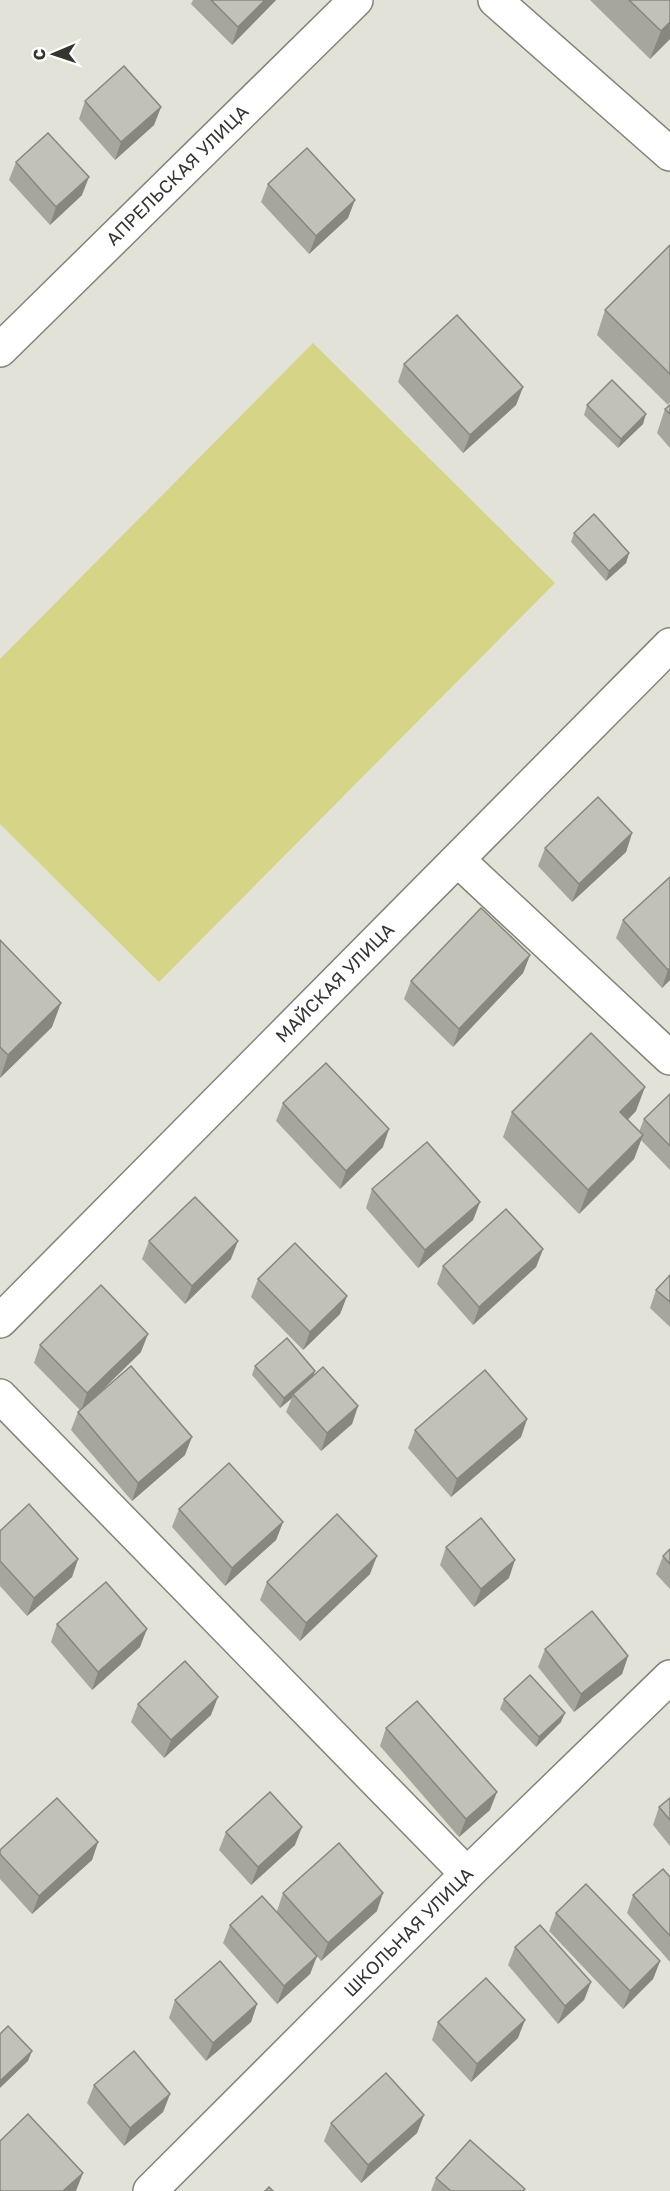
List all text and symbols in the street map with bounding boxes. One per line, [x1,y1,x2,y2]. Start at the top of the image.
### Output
north arrow [24,24,84,84]
text: С [29,48,49,61]
street label: АПРЕЛЬСКАЯ УЛИЦА [101,100,253,250]
street label: МАЙСКАЯ УЛИЦА [270,918,398,1047]
street label: ШКОЛЬНАЯ УЛИЦА [339,1862,477,2001]

